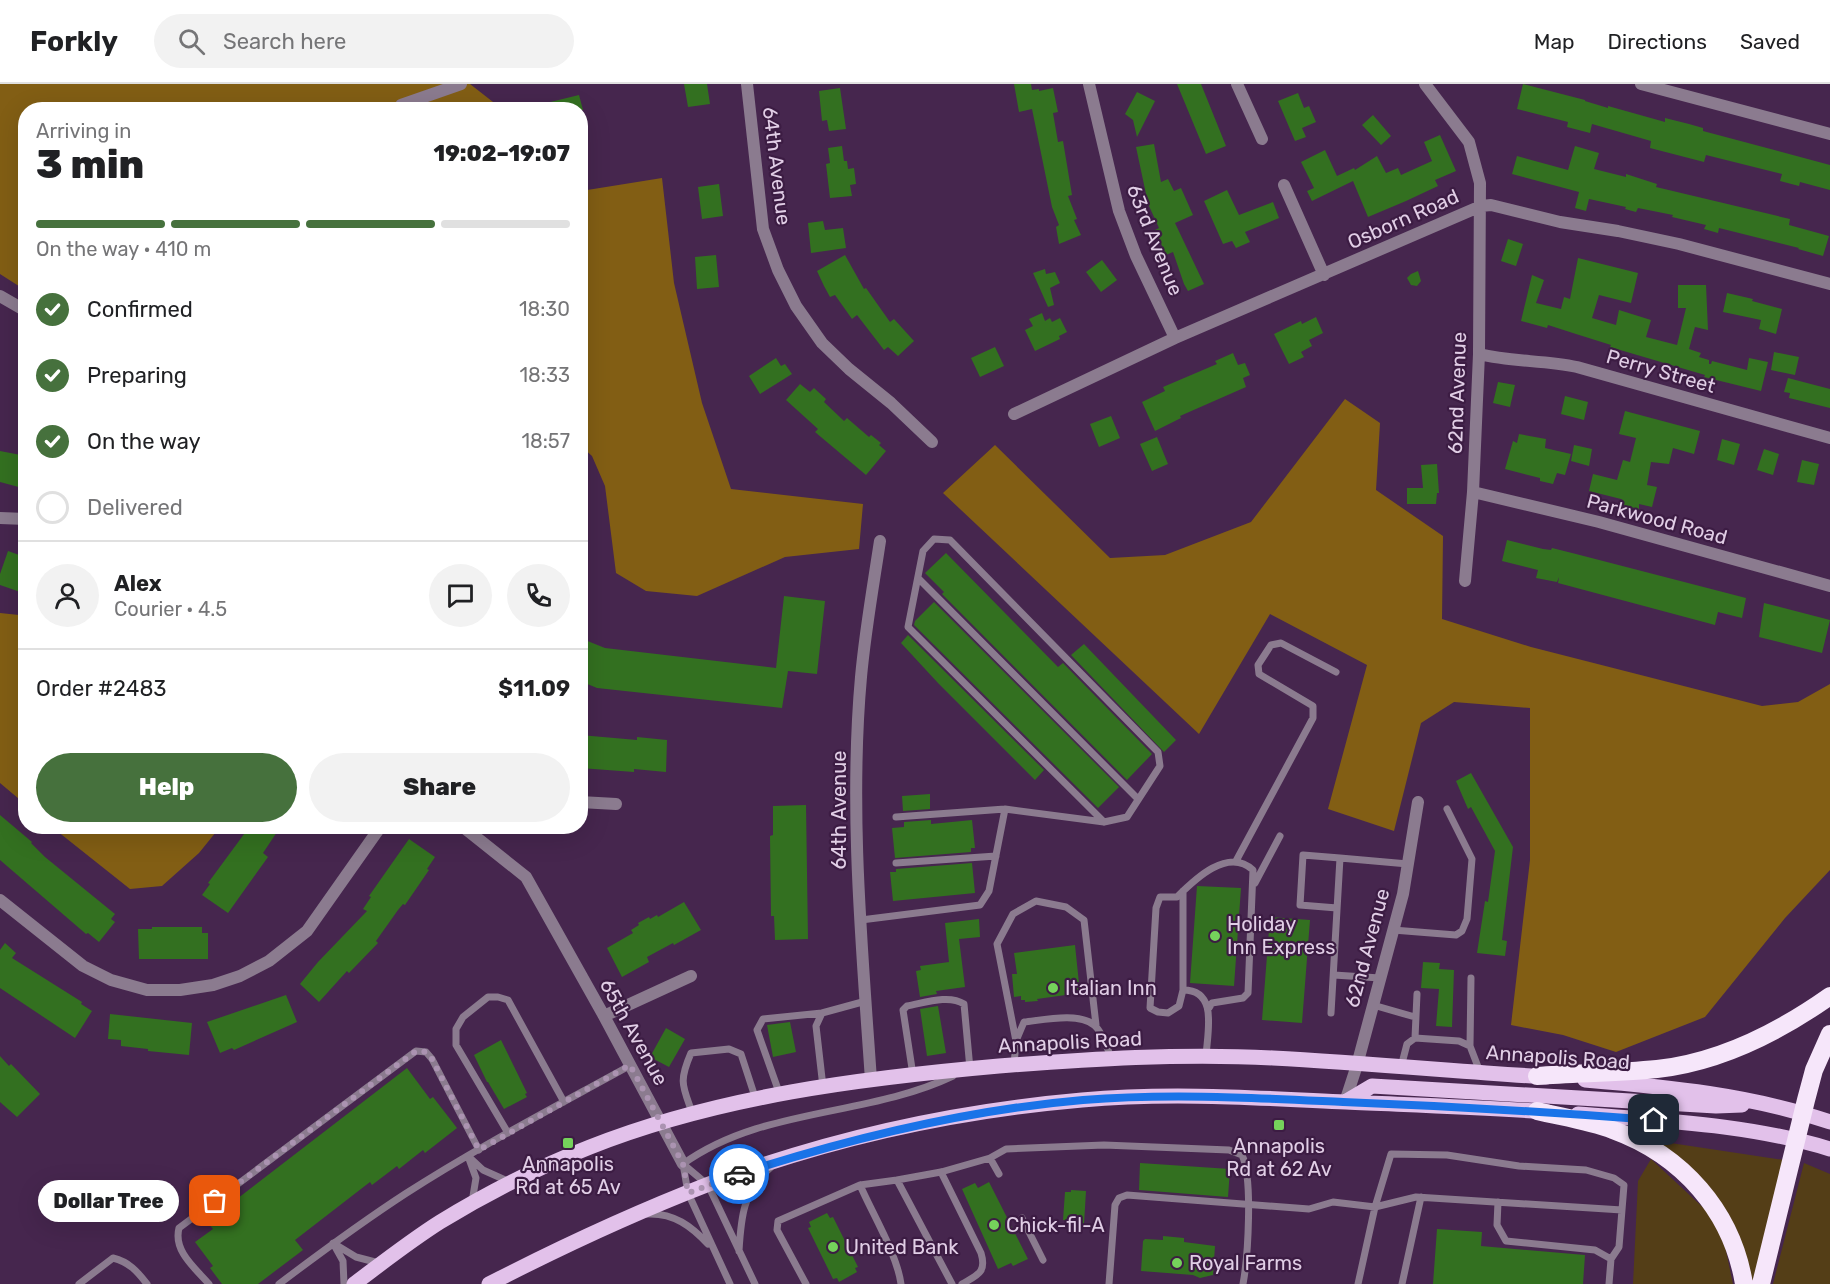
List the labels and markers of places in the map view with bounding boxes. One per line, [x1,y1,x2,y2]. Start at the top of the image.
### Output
place label: Holiday Inn Express [1227,912,1335,959]
marker: Holiday Inn Express [1208,929,1222,943]
place label: Italian Inn [1065,976,1157,1000]
marker: Italian Inn [1046,981,1060,995]
pin [1628,1094,1679,1145]
marker: Annapolis Rd at 62 Av [1272,1118,1286,1132]
place label: Annapolis Rd at 62 Av [1226,1134,1332,1181]
marker: Annapolis Rd at 65 Av [561,1136,575,1150]
place label: Annapolis Rd at 65 Av [515,1152,621,1199]
pin [189,1175,240,1226]
callout: Dollar Tree [38,1180,179,1222]
place label: Chick-fil-A [1006,1213,1105,1237]
marker: Chick-fil-A [987,1218,1001,1232]
place label: United Bank [845,1235,959,1259]
marker: United Bank [826,1240,840,1254]
place label: Royal Farms [1189,1251,1302,1275]
marker: Royal Farms [1170,1256,1184,1270]

